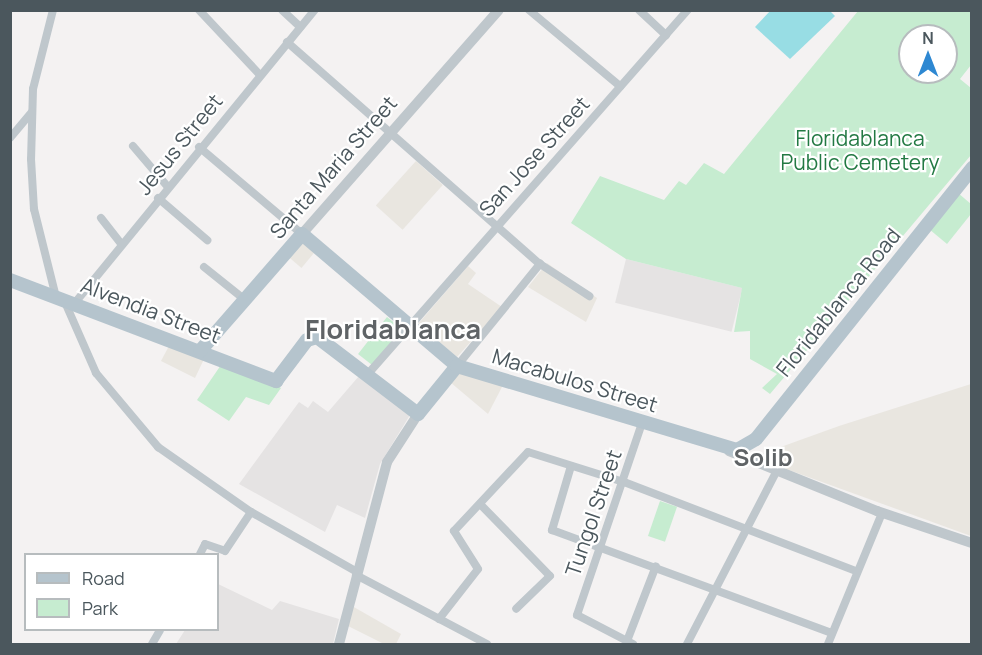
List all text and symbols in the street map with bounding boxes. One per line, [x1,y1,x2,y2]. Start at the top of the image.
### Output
north arrow [898,24,958,84]
text: N [922,27,934,49]
street label: Jesus Street [131,89,227,199]
street label: Santa Maria Street [264,91,402,243]
street label: San Jose Street [474,91,594,221]
park label: Floridablanca Public Cemetery [781,125,939,175]
street label: Floridablanca Road [771,223,905,381]
street label: Alvendia Street [78,272,224,348]
district label: Floridablanca [305,313,481,345]
street label: Macabulos Street [489,343,661,417]
district label: Solib [734,443,792,471]
street label: Tungol Street [560,446,626,580]
legend [24,553,219,631]
text: Road [82,566,125,590]
text: Park [82,596,118,620]

